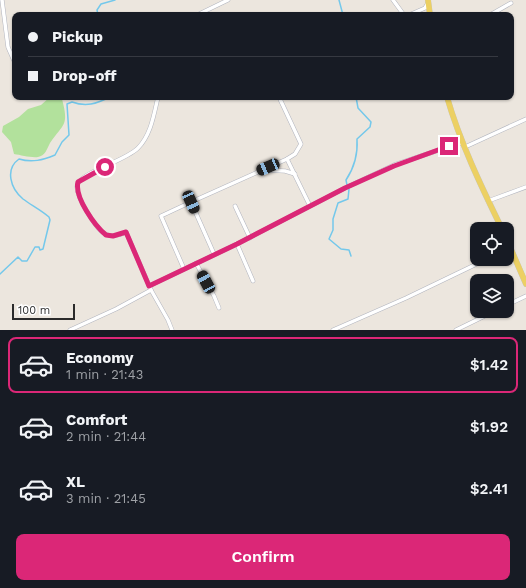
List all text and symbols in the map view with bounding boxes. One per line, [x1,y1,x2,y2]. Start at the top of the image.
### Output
text: Pickup [52,28,103,46]
text: Drop-off [52,67,117,85]
route end [440,137,458,155]
car [255,157,281,177]
route start [96,158,114,176]
car [181,189,201,215]
map controls [470,222,514,318]
button: locate [470,222,514,266]
car [195,269,217,295]
button: layers [470,274,514,318]
scale bar [12,302,75,321]
text: 100 m [18,304,50,317]
icon: car [18,347,54,383]
text: Economy [66,349,133,367]
text: $1.42 [470,356,508,374]
text: 1 min · 21:43 [66,367,143,382]
icon: car [18,409,54,445]
text: Comfort [66,411,127,429]
text: $1.92 [470,418,508,436]
text: 2 min · 21:44 [66,429,146,444]
icon: car [18,471,54,507]
text: XL [66,473,85,491]
text: $2.41 [470,480,508,498]
text: 3 min · 21:45 [66,491,146,506]
button: Confirm [16,534,510,580]

